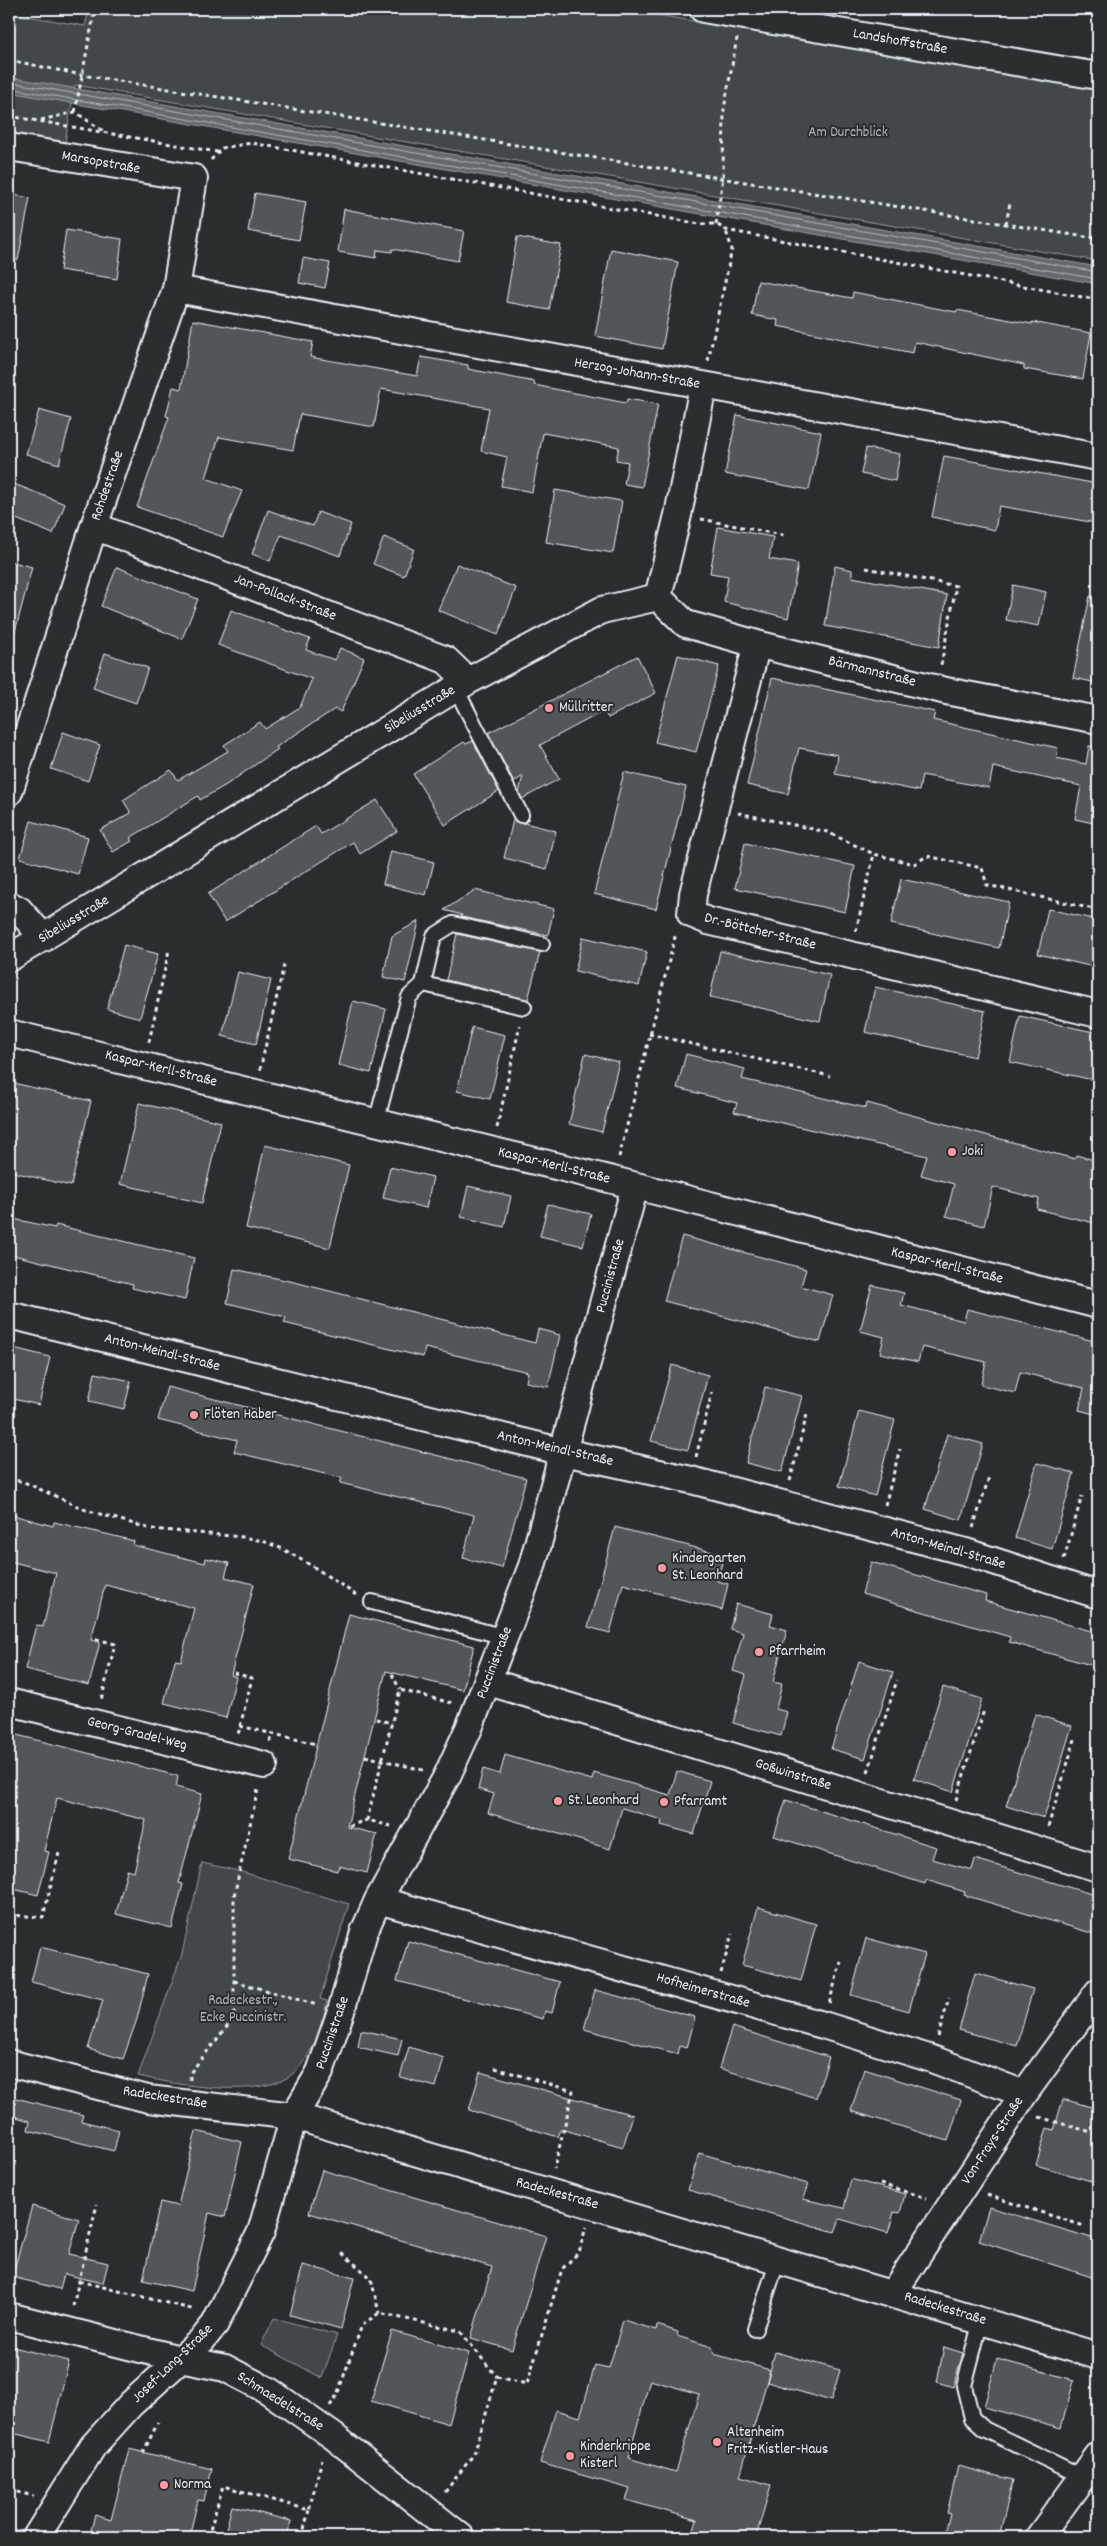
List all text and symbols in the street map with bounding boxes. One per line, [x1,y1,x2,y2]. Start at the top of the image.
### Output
street label: Landshoffstraße [851,23,949,61]
park label: Am Durchblick [808,122,888,144]
street label: Marsopstraße [60,145,142,181]
street label: Herzog-Johann-Straße [572,352,702,396]
street label: Rohdestraße [86,448,130,524]
street label: Jan-Pollack-Straße [231,568,340,628]
street label: Bärmannstraße [826,650,918,694]
street label: Sibeliusstraße [380,680,460,740]
place label: Müllritter [559,697,613,719]
marker: Müllritter [543,702,555,714]
street label: Sibeliusstraße [34,890,114,950]
street label: Dr.-Böttcher-Straße [702,907,819,957]
street label: Kaspar-Kerll-Straße [103,1044,220,1094]
street label: Kaspar-Kerll-Straße [496,1141,613,1191]
place label: Joki [962,1141,983,1163]
marker: Joki [946,1146,958,1158]
street label: Puccinistraße [591,1236,632,1316]
street label: Kaspar-Kerll-Straße [889,1241,1006,1291]
street label: Anton-Meindl-Straße [102,1328,223,1378]
place label: Flöten Haber [204,1404,277,1426]
marker: Flöten Haber [188,1409,200,1421]
street label: Anton-Meindl-Straße [495,1425,616,1473]
street label: Anton-Meindl-Straße [888,1522,1008,1576]
place label: Kindergarten St. Leonhard [672,1548,746,1587]
marker: Kindergarten St. Leonhard [656,1562,668,1574]
street label: Puccinistraße [471,1623,519,1702]
place label: Pfarrheim [769,1641,826,1663]
marker: Pfarrheim [753,1646,765,1658]
street label: Georg-Gradel-Weg [85,1711,189,1757]
street label: Goßwinstraße [752,1753,834,1797]
place label: St. Leonhard [568,1790,639,1812]
place label: Pfarramt [674,1791,728,1813]
marker: St. Leonhard [552,1795,564,1807]
marker: Pfarramt [658,1796,670,1808]
street label: Hofheimerstraße [654,1967,753,2015]
park label: Radeckestr., Ecke Puccinistr. [200,1990,286,2029]
street label: Puccinistraße [310,1993,356,2072]
street label: Radeckestraße [121,2080,209,2116]
street label: Von-Frays-Straße [956,2092,1030,2189]
street label: Radeckestraße [513,2172,601,2216]
street label: Radeckestraße [901,2286,989,2332]
street label: Josef-Lang-Straße [127,2319,219,2409]
street label: Schmaedelstraße [232,2366,328,2438]
place label: Altenheim Fritz-Kistler-Haus [727,2422,828,2461]
place label: Kinderkrippe Kisterl [580,2436,651,2475]
marker: Altenheim Fritz-Kistler-Haus [711,2436,723,2448]
marker: Kinderkrippe Kisterl [564,2450,576,2462]
place label: Norma [174,2474,212,2496]
marker: Norma [158,2479,170,2491]

